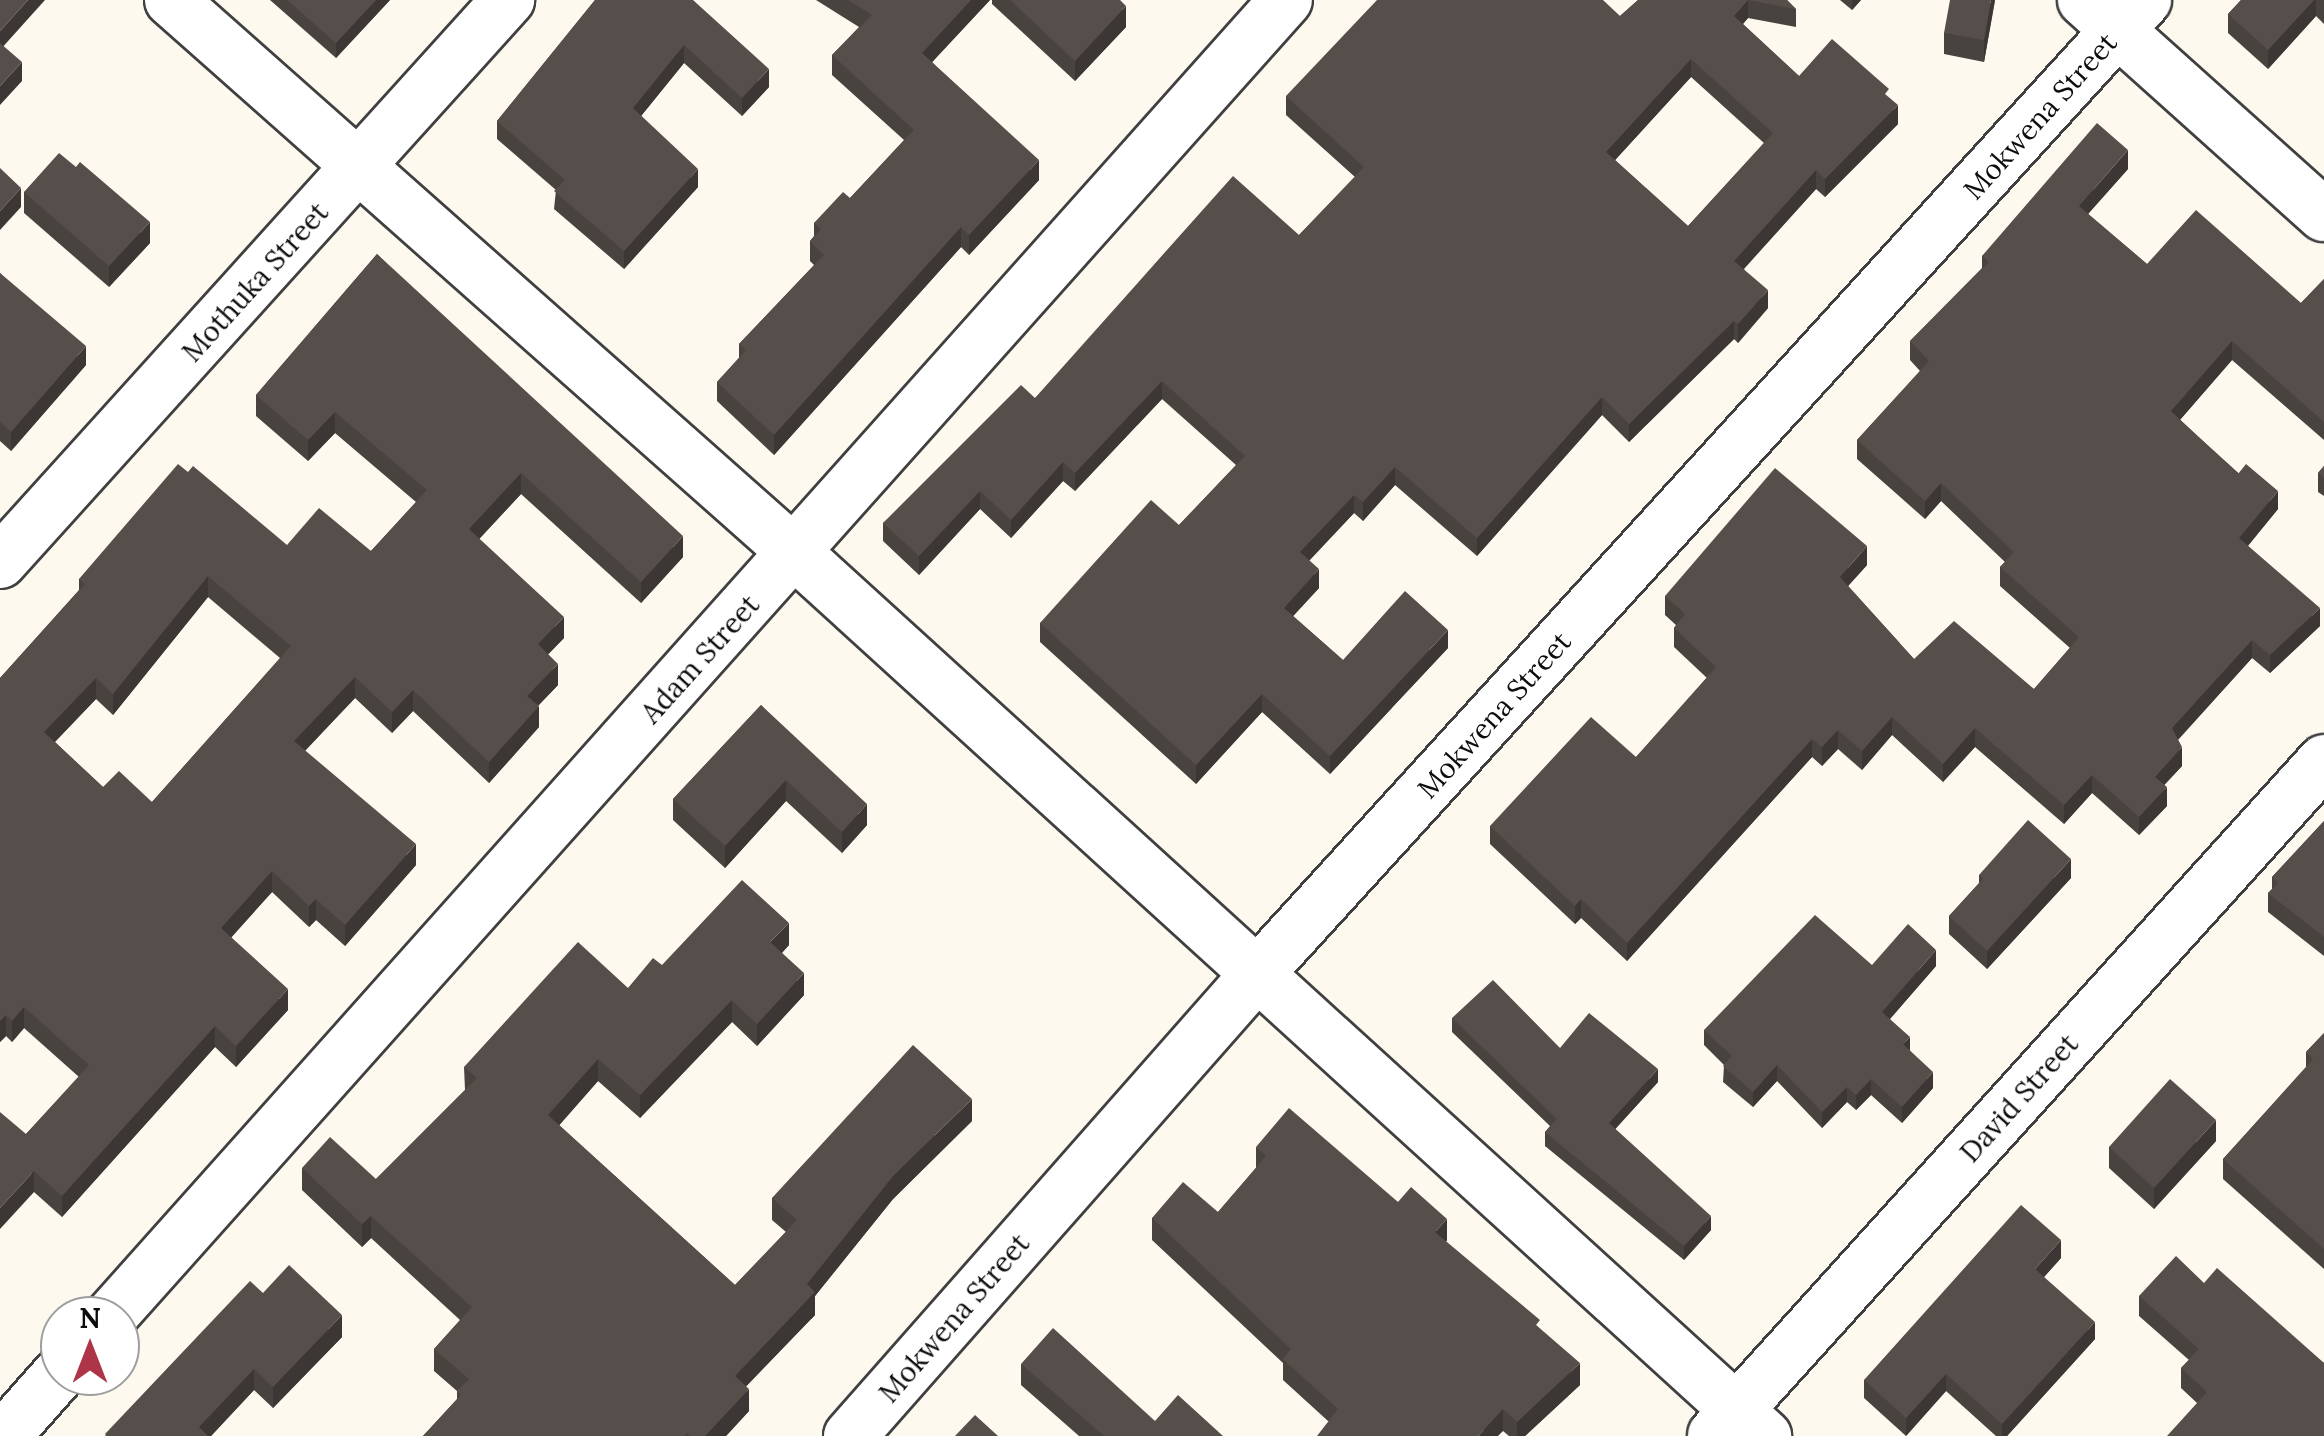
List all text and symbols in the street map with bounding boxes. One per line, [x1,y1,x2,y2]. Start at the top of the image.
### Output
street label: Mokwena Street [1956,26,2124,206]
street label: Mothuka Street [175,196,335,368]
street label: Adam Street [634,588,766,730]
street label: Mokwena Street [1410,625,1578,805]
street label: David Street [1953,1027,2085,1169]
street label: Mokwena Street [872,1227,1036,1409]
north arrow [40,1296,140,1396]
text: N [79,1300,101,1336]

